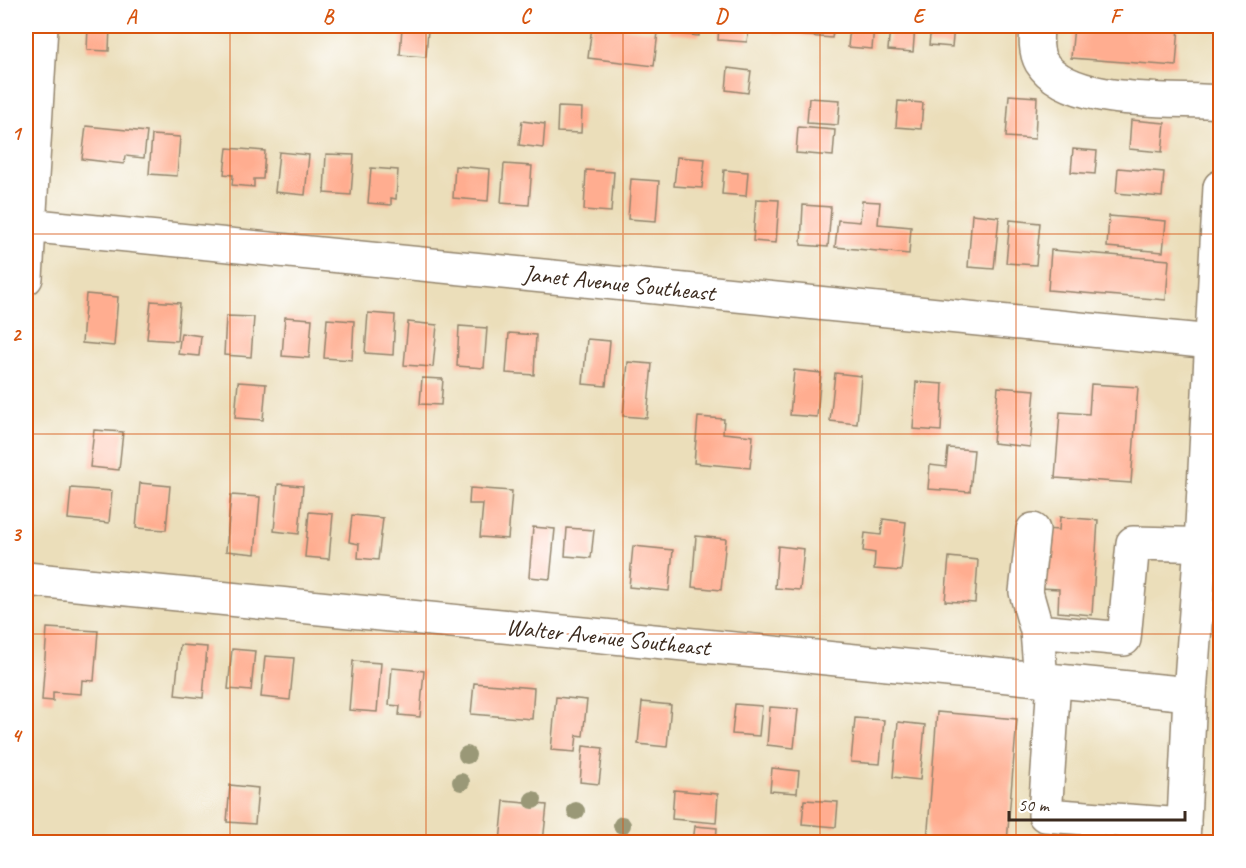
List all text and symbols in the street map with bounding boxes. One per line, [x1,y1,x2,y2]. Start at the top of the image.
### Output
text: A [126,4,138,29]
text: B [323,4,335,29]
text: C [520,4,532,29]
text: D [715,4,729,29]
text: E [913,4,927,29]
text: F [1110,4,1124,29]
text: 1 [12,121,23,146]
street label: Janet Avenue Southeast [521,258,718,308]
text: 2 [12,322,23,347]
text: 3 [12,522,23,547]
street label: Walter Avenue Southeast [505,611,713,663]
text: 4 [12,723,24,748]
scale bar [1009,784,1184,822]
text: 50 m [1018,794,1051,816]

